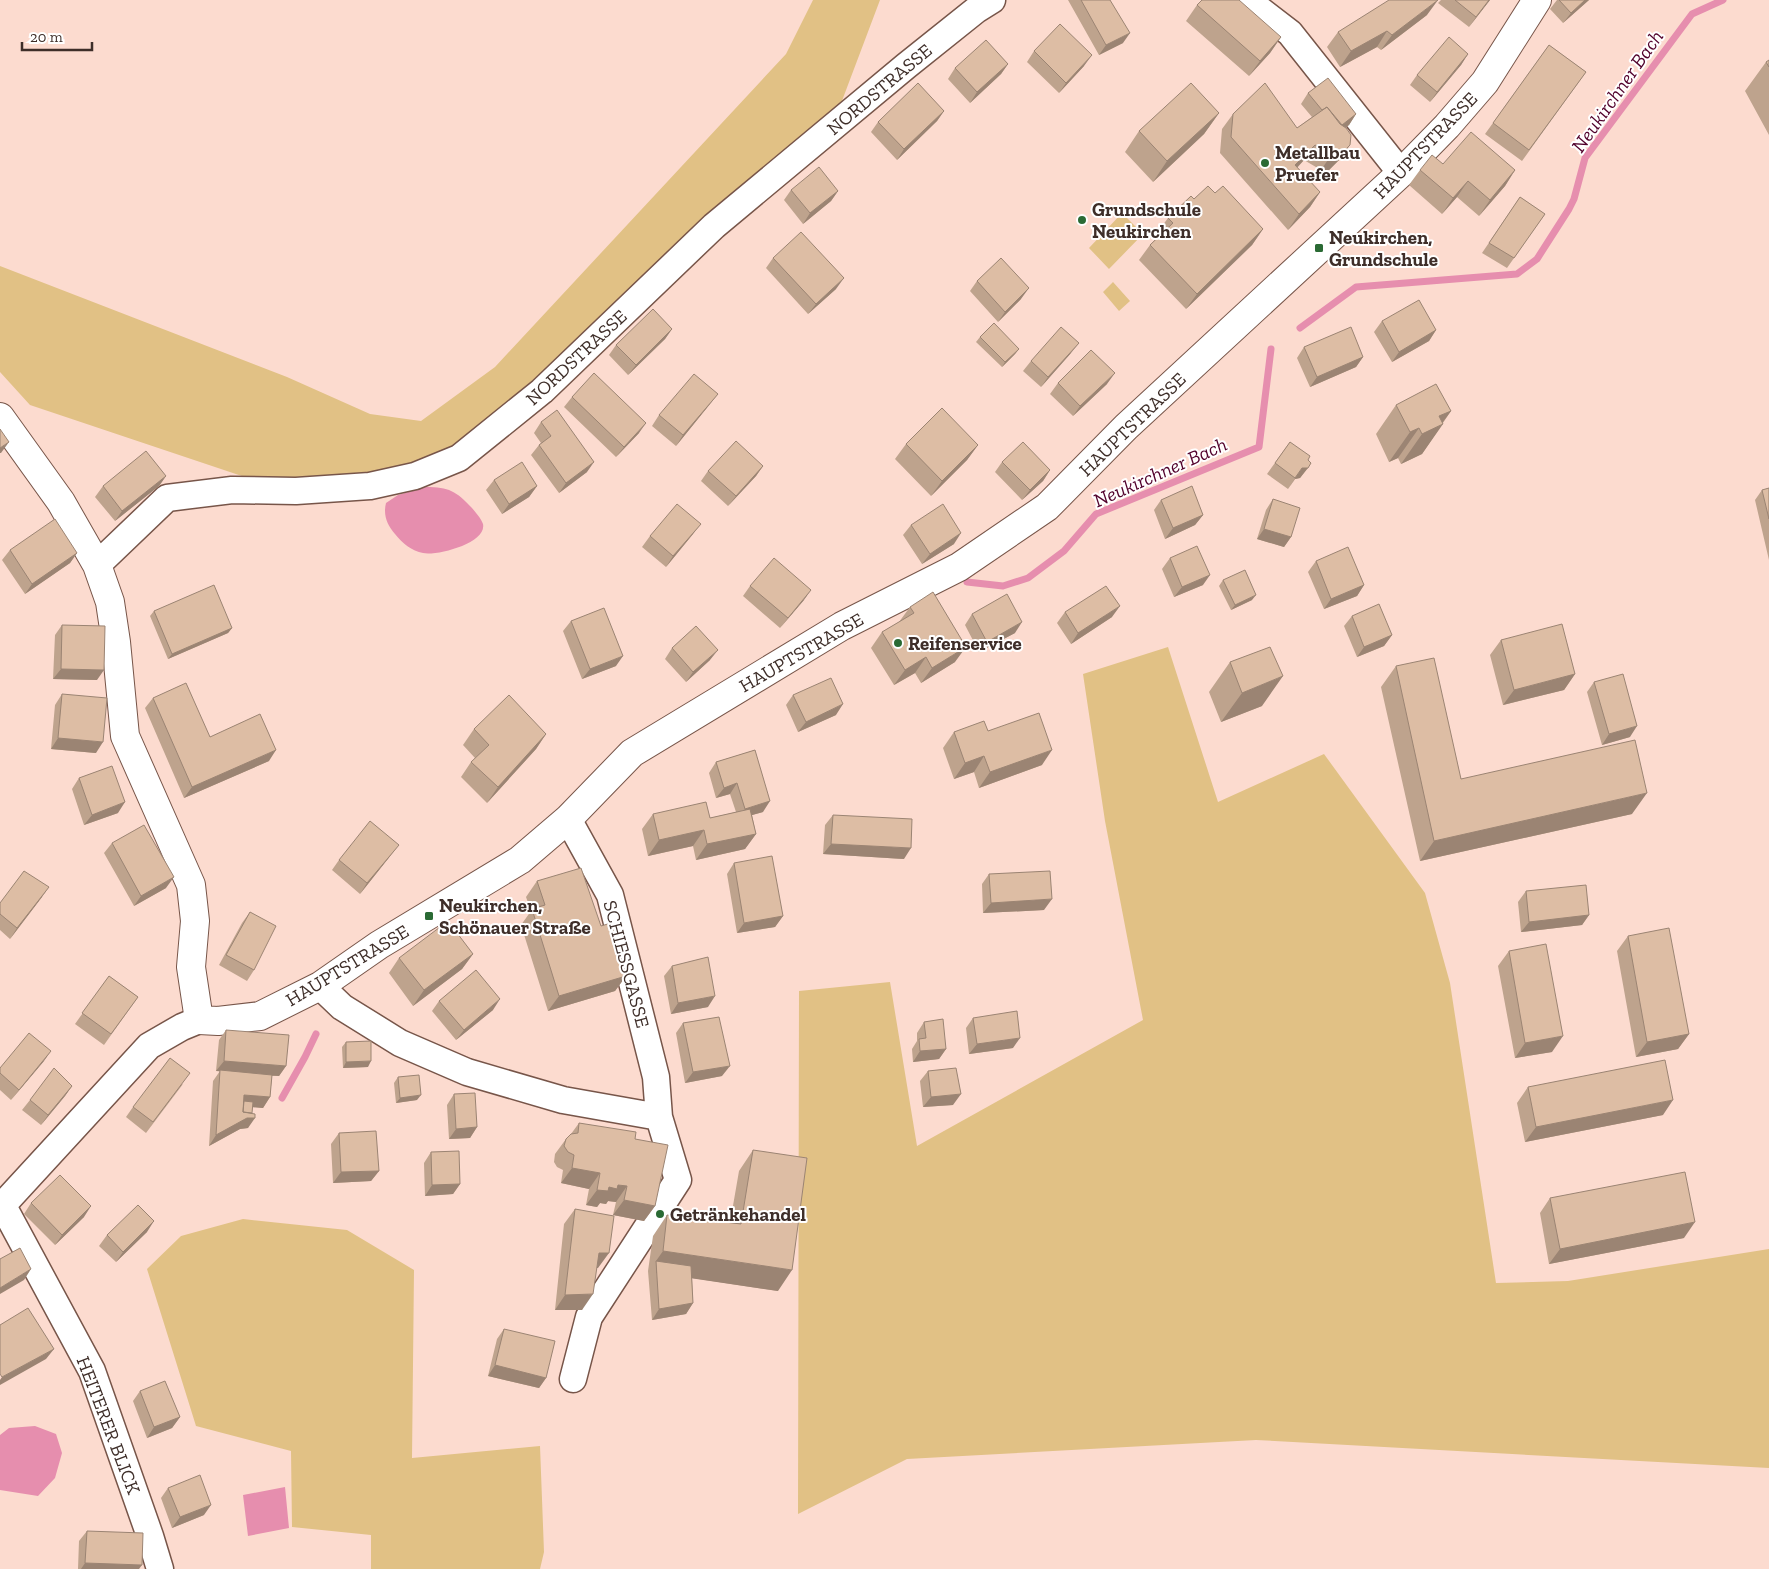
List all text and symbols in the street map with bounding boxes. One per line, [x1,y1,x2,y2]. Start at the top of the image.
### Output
scale bar [22,20,92,52]
water label: Neukirchner Bach [1566,25,1668,157]
text: 20 m [30,28,63,46]
street label: NORDSTRASSE [822,39,936,140]
street label: HAUPTSTRASSE [1369,87,1482,204]
place label: Metallbau Pruefer [1275,141,1360,186]
marker: Metallbau Pruefer [1259,157,1271,169]
place label: Grundschule Neukirchen [1092,198,1201,243]
marker: Grundschule Neukirchen [1076,214,1088,226]
place label: Neukirchen, Grundschule [1329,226,1438,271]
marker: Neukirchen, Grundschule [1313,242,1325,254]
street label: NORDSTRASSE [521,305,632,410]
street label: HAUPTSTRASSE [1074,368,1191,481]
water label: Neukirchner Bach [1089,432,1231,512]
street label: HAUPTSTRASSE [735,608,867,697]
place label: Reifenservice [908,632,1022,655]
marker: Reifenservice [892,637,904,649]
place label: Neukirchen, Schönauer Straße [439,894,591,939]
street label: SCHIESSGASSE [598,898,655,1030]
marker: Neukirchen, Schönauer Straße [423,910,435,922]
street label: HAUPTSTRASSE [282,920,413,1011]
place label: Getränkehandel [670,1203,806,1226]
marker: Getränkehandel [654,1208,666,1220]
street label: HEITERER BLICK [72,1353,146,1498]

